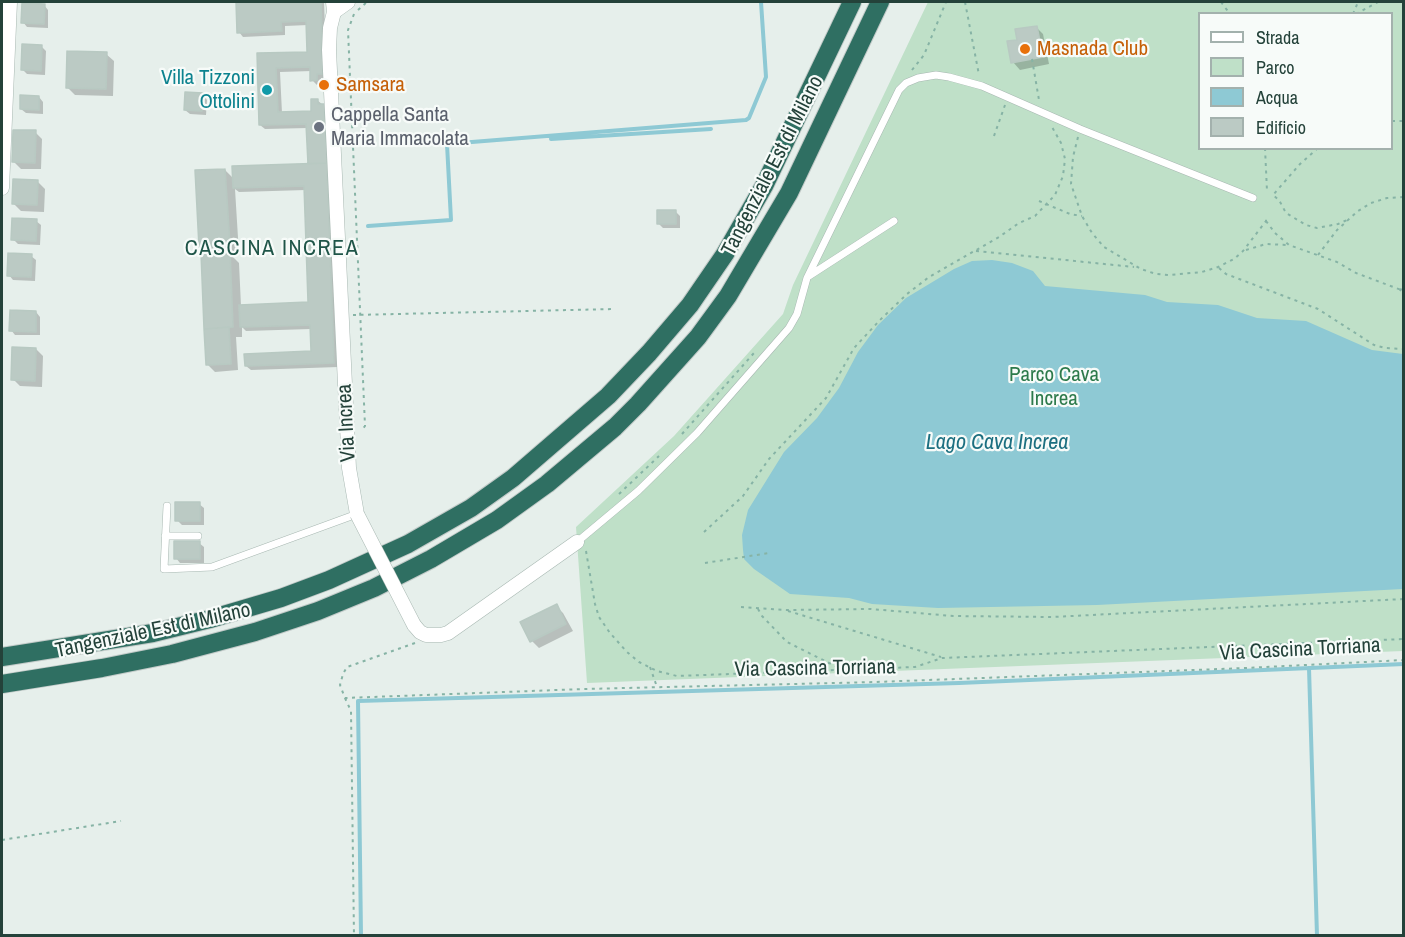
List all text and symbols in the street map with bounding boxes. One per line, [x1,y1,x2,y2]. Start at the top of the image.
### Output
legend [1198,12,1393,150]
text: Strada [1256,25,1300,50]
place label: Masnada Club [1037,36,1148,62]
marker: Masnada Club [1018,42,1032,56]
text: Parco [1256,55,1295,80]
place label: Villa Tizzoni Ottolini [161,65,255,115]
place label: Samsara [336,72,405,98]
street label: Tangenziale Est di Milano [717,72,829,260]
marker: Samsara [317,78,331,92]
marker: Villa Tizzoni Ottolini [260,83,274,97]
text: Acqua [1256,85,1298,110]
place label: Cappella Santa Maria Immacolata [331,102,469,152]
text: Edificio [1256,115,1306,140]
marker: Cappella Santa Maria Immacolata [312,120,326,134]
district label: CASCINA INCREA [185,236,359,262]
park label: Parco Cava Increa [1009,362,1099,412]
street label: Via Increa [332,383,362,463]
water label: Lago Cava Increa [926,430,1068,456]
street label: Tangenziale Est di Milano [53,598,253,664]
street label: Via Cascina Torriana [1219,633,1381,667]
street label: Via Cascina Torriana [734,655,896,683]

